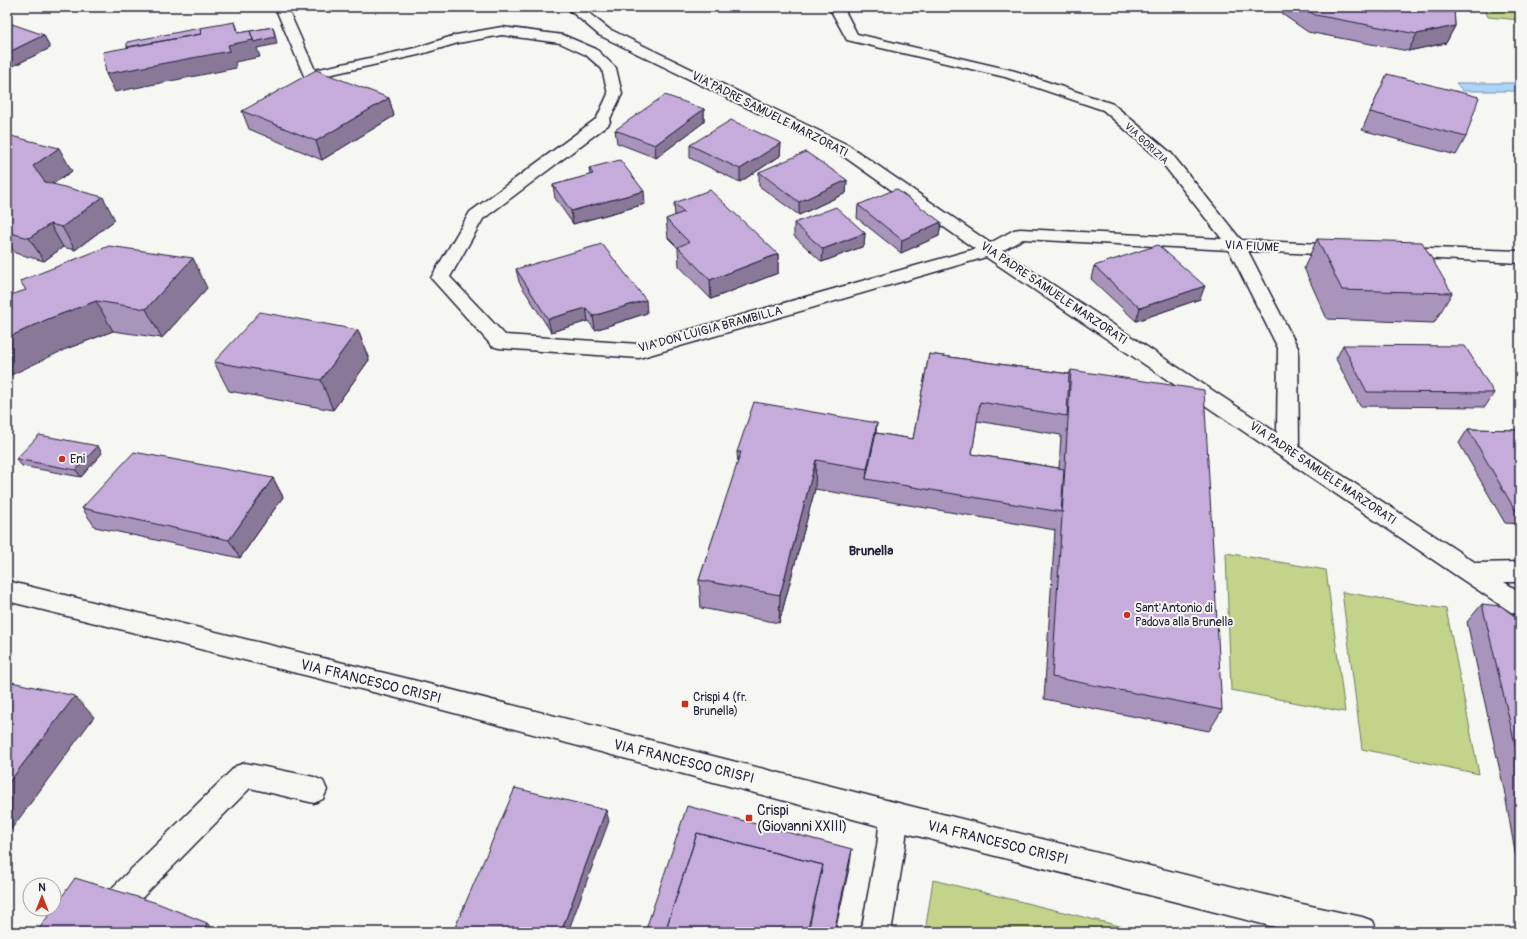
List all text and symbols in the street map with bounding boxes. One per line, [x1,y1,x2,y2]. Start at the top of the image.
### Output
street label: VIA PADRE SAMUELE MARZORATI [689,68,851,161]
street label: VIA GORIZIA [1122,121,1171,167]
street label: VIA FIUME [1224,238,1280,255]
street label: VIA PADRE SAMUELE MARZORATI [978,239,1130,348]
street label: VIA DON LUIGIA BRAMBILLA [637,303,784,356]
street label: VIA PADRE SAMUELE MARZORATI [1247,419,1399,528]
place label: Eni [70,452,85,467]
marker: Eni [57,454,67,464]
district label: Brunella [849,543,893,559]
place label: Sant'Antonio di Padova alla Brunella [1135,601,1233,630]
marker: Sant'Antonio di Padova alla Brunella [1122,610,1132,620]
street label: VIA FRANCESCO CRISPI [299,656,443,707]
place label: Crispi 4 (fr. Brunella) [693,690,747,719]
marker: Crispi 4 (fr. Brunella) [680,699,690,709]
street label: VIA FRANCESCO CRISPI [612,736,756,787]
place label: Crispi (Giovanni XXIII) [757,802,847,835]
marker: Crispi (Giovanni XXIII) [744,813,754,823]
street label: VIA FRANCESCO CRISPI [926,817,1070,868]
north arrow [22,877,62,917]
text: N [38,881,46,894]

